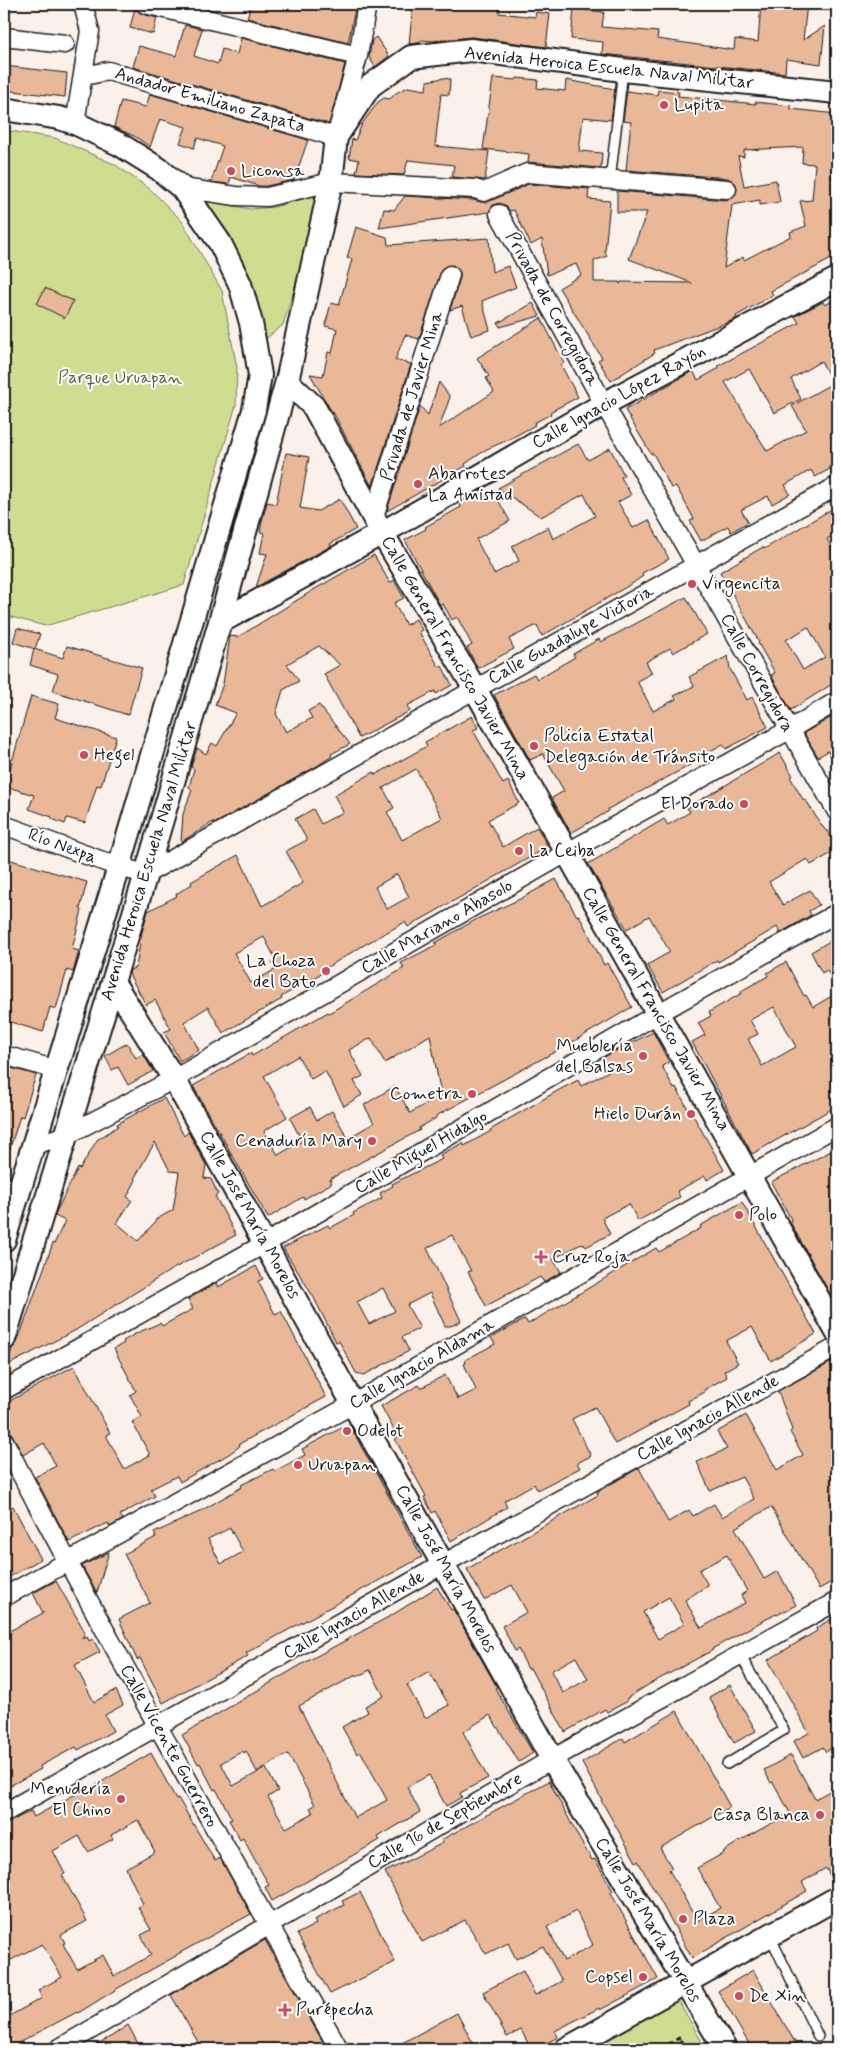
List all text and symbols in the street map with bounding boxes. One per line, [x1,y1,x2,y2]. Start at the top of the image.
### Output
street label: Avenida Heroica Escuela Naval Militar [463,41,756,95]
street label: Andador Emiliano Zapata [112,61,308,139]
place label: Lupita [674,93,724,117]
marker: Lupita [658,99,670,111]
place label: Liconsa [241,159,305,183]
marker: Liconsa [225,165,237,177]
street label: Privada de Corregidora [499,227,605,391]
street label: Privada de Javier Mina [375,308,449,484]
street label: Calle Ignacio López Rayón [528,339,710,455]
park label: Parque Uruapan [58,366,182,390]
place label: Abarrotes La Amistad [428,462,513,507]
marker: Abarrotes La Amistad [412,478,424,490]
street label: Calle General Francisco Javier Mina [375,532,535,784]
place label: Virgencita [702,572,781,597]
marker: Virgencita [686,578,698,590]
street label: Calle Guadalupe Victoria [484,579,658,691]
street label: Calle Corregidora [714,609,800,737]
street label: Avenida Heroica Escuela Naval Militar [95,718,203,1004]
place label: Policía Estatal Delegación de Tránsito [544,724,715,770]
marker: Policía Estatal Delegación de Tránsito [528,740,540,752]
place label: Hegel [94,743,134,769]
marker: Hegel [78,749,90,761]
place label: El Dorado [661,792,734,816]
marker: El Dorado [738,798,750,810]
street label: Río Nexpa [24,823,100,869]
place label: La Ceiba [529,839,595,863]
marker: La Ceiba [513,845,525,857]
street label: Calle Mariano Abasolo [357,874,517,980]
street label: Calle General Francisco Javier Mina [576,883,736,1135]
place label: La Choza del Bato [246,949,316,994]
marker: La Choza del Bato [320,965,332,977]
place label: Mueblería del Balsas [556,1034,633,1079]
marker: Mueblería del Balsas [637,1050,649,1062]
place label: Cometra [390,1082,462,1106]
marker: Cometra [466,1088,478,1100]
place label: Hielo Durán [594,1102,681,1126]
street label: Calle Miguel Hidalgo [350,1104,493,1202]
marker: Hielo Durán [685,1108,697,1120]
street label: Calle José María Morelos [194,1127,306,1303]
place label: Cenaduría Mary [235,1129,362,1153]
marker: Cenaduría Mary [366,1135,378,1147]
place label: Polo [749,1203,777,1227]
marker: Polo [733,1209,745,1221]
place label: Cruz Roja [552,1245,630,1269]
marker: Cruz Roja [534,1250,548,1264]
street label: Calle Ignacio Aldama [345,1313,499,1415]
street label: Calle Ignacio Allende [632,1369,784,1467]
place label: Odelot [357,1419,404,1443]
marker: Odelot [341,1425,353,1437]
place label: Uruapan [308,1453,375,1477]
marker: Uruapan [292,1459,304,1471]
street label: Calle José María Morelos [390,1481,502,1657]
street label: Calle Ignacio Allende [279,1565,429,1665]
street label: Calle Vicente Guerrero [114,1660,224,1832]
street label: Calle 16 de Septiembre [363,1767,527,1875]
place label: Menudería El Chino [30,1777,111,1822]
marker: Menudería El Chino [115,1793,127,1805]
place label: Casa Blanca [713,1803,810,1827]
marker: Casa Blanca [814,1809,826,1821]
street label: Calle José María Morelos [589,1833,707,2007]
place label: Plaza [693,1907,735,1931]
marker: Plaza [677,1913,689,1925]
place label: Copsel [585,1965,633,1989]
marker: Copsel [637,1971,649,1983]
place label: De Xin [749,1984,806,2008]
marker: De Xin [733,1990,745,2002]
place label: Purépecha [296,1998,374,2022]
marker: Purépecha [278,2003,292,2017]

